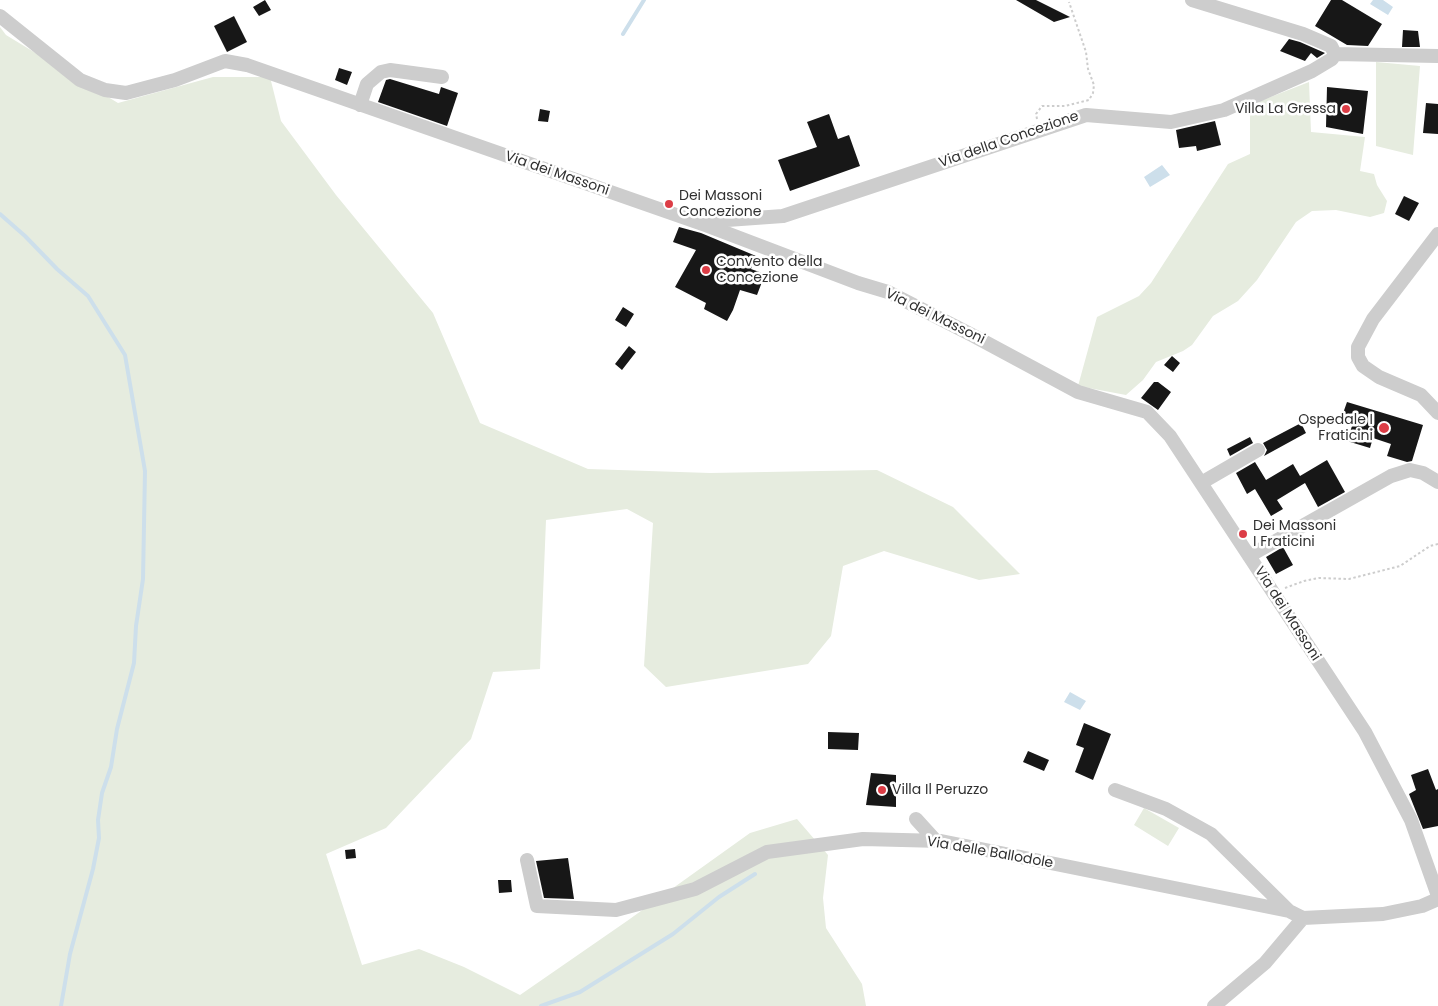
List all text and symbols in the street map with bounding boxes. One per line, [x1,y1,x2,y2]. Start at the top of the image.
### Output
place label: Villa La Gressa [1235,101,1336,117]
marker: Villa La Gressa [1340,103,1352,115]
street label: Via della Concezione [937,108,1081,172]
street label: Via dei Massoni [503,148,611,200]
place label: Dei Massoni Concezione [679,188,762,220]
marker: Dei Massoni Concezione [663,198,675,210]
place label: Convento della Concezione [716,254,823,286]
marker: Convento della Concezione [700,264,712,276]
street label: Via dei Massoni [882,286,988,348]
place label: Ospedale I Fraticini [1298,412,1373,444]
marker: Ospedale I Fraticini [1377,421,1391,435]
place label: Dei Massoni I Fraticini [1253,518,1336,550]
marker: Dei Massoni I Fraticini [1237,528,1249,540]
street label: Via dei Massoni [1250,564,1324,664]
place label: Villa Il Peruzzo [892,782,988,798]
marker: Villa Il Peruzzo [876,784,888,796]
street label: Via delle Ballodole [926,834,1054,872]

